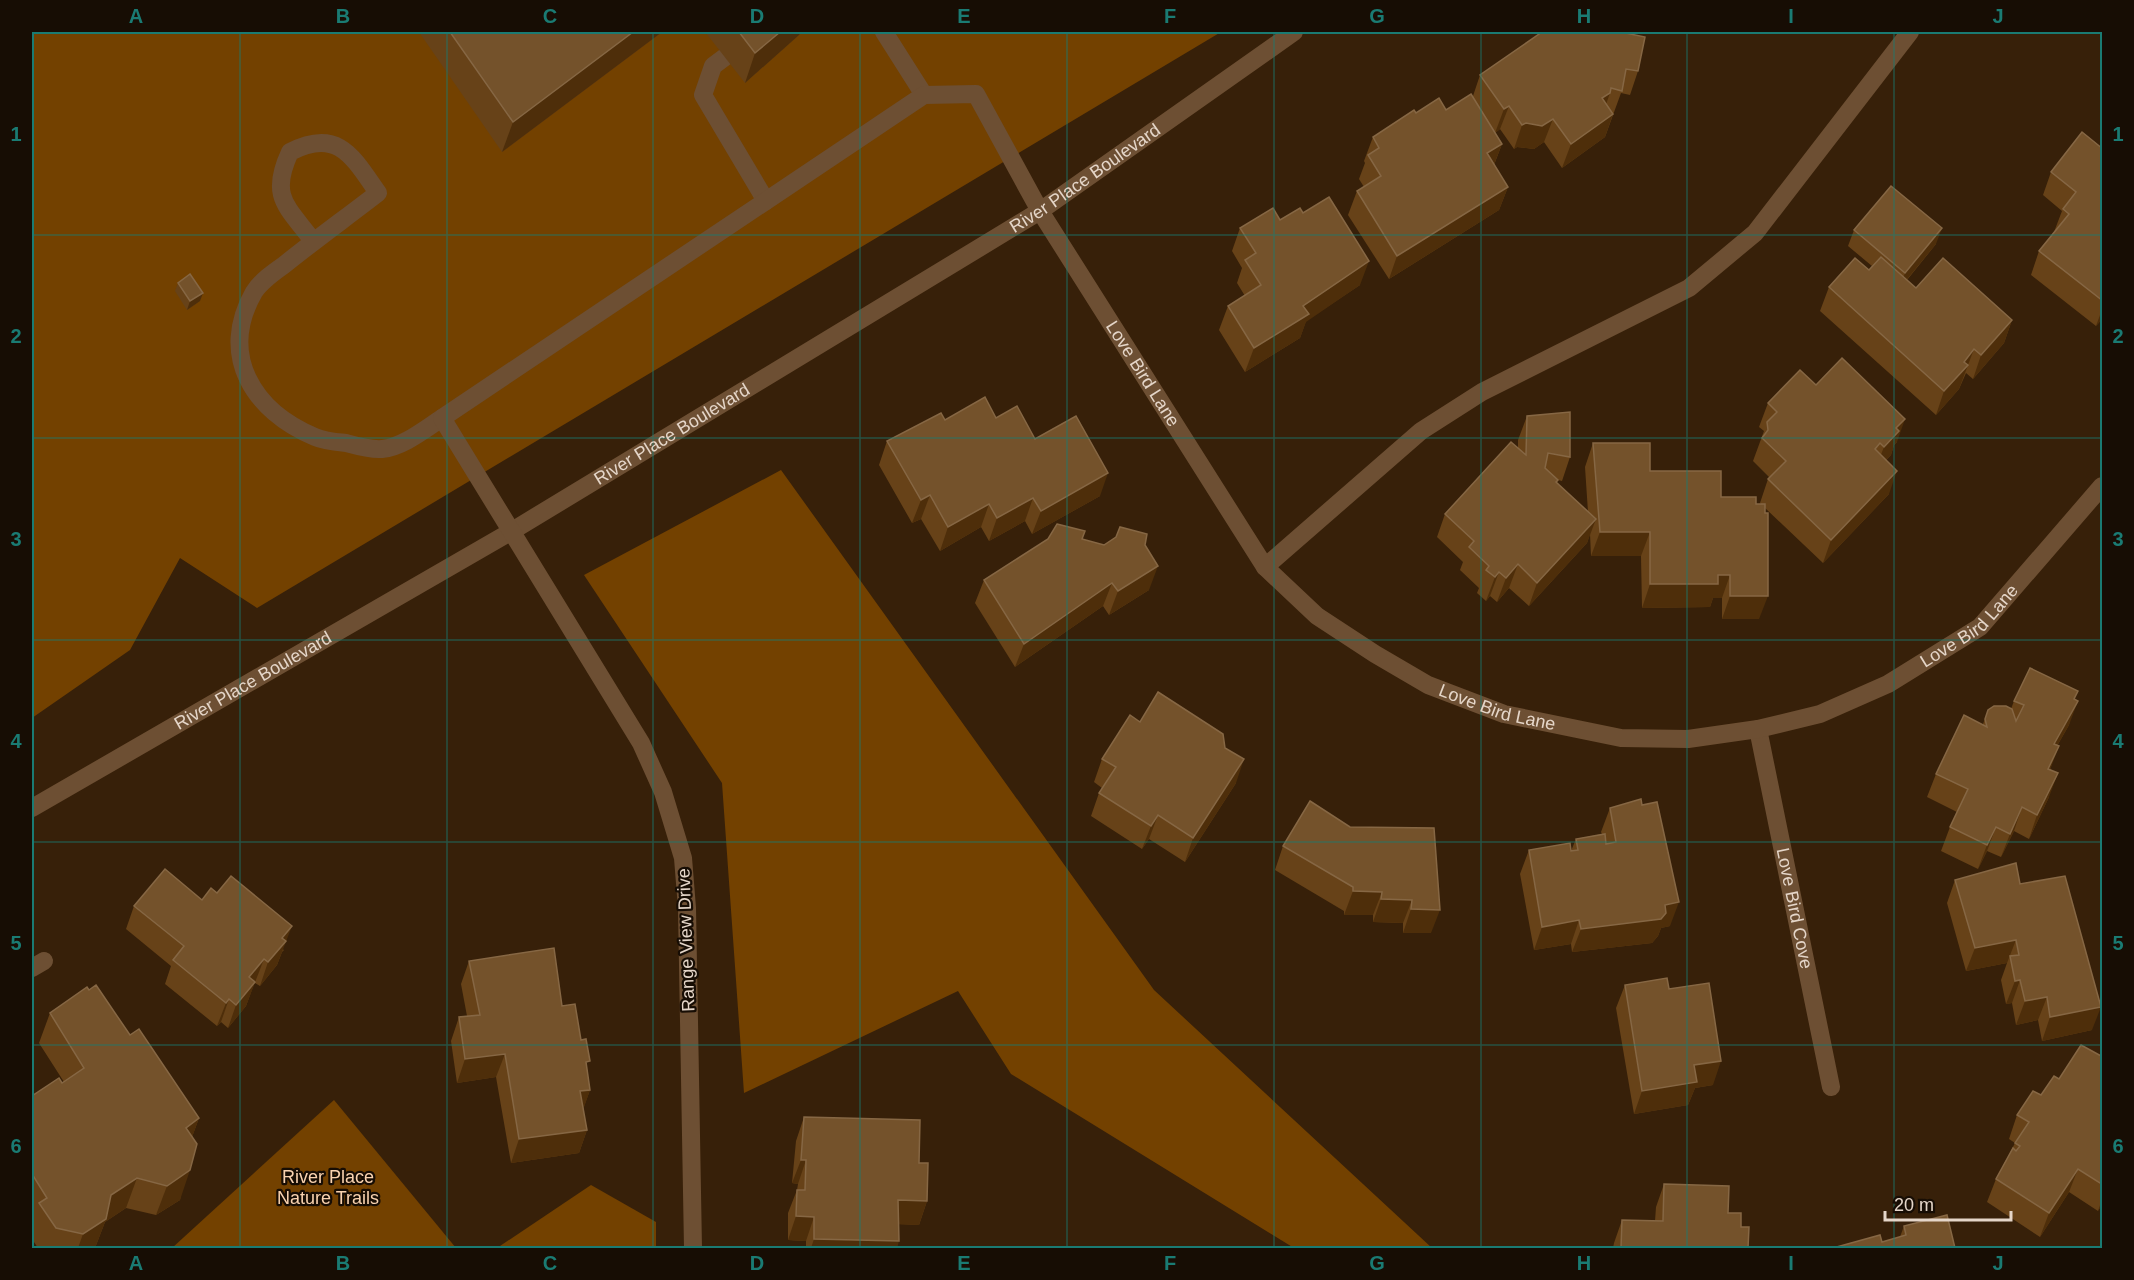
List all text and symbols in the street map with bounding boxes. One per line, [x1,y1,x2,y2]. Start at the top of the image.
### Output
text: A [129,5,143,27]
text: B [336,5,350,27]
text: C [543,5,557,27]
text: D [750,5,764,27]
text: E [957,5,971,27]
text: F [1164,5,1176,27]
text: G [1369,5,1385,27]
text: H [1577,5,1591,27]
text: I [1788,5,1794,27]
text: J [1992,5,2004,27]
street label: River Place Boulevard [1006,120,1164,237]
text: 1 [10,123,22,145]
text: 1 [2112,123,2124,145]
street label: Love Bird Lane [1102,317,1184,430]
text: 2 [10,325,22,347]
text: 2 [2112,325,2124,347]
street label: River Place Boulevard [590,379,753,489]
text: 3 [10,528,22,550]
text: 3 [2112,528,2124,550]
street label: Love Bird Lane [1917,580,2022,671]
street label: River Place Boulevard [171,627,335,734]
street label: Love Bird Lane [1436,680,1557,734]
text: 4 [10,730,22,752]
text: 4 [2112,730,2124,752]
street label: Love Bird Cove [1772,846,1817,971]
street label: Range View Drive [673,868,699,1012]
text: 5 [10,932,22,954]
text: 5 [2112,932,2124,954]
text: 6 [10,1135,22,1157]
text: 6 [2112,1135,2124,1157]
park label: River Place Nature Trails [277,1167,379,1208]
scale bar [1885,1184,2011,1222]
text: 20 m [1894,1195,1934,1215]
text: A [129,1252,143,1274]
text: B [336,1252,350,1274]
text: C [543,1252,557,1274]
text: D [750,1252,764,1274]
text: E [957,1252,971,1274]
text: F [1164,1252,1176,1274]
text: G [1369,1252,1385,1274]
text: H [1577,1252,1591,1274]
text: I [1788,1252,1794,1274]
text: J [1992,1252,2004,1274]

